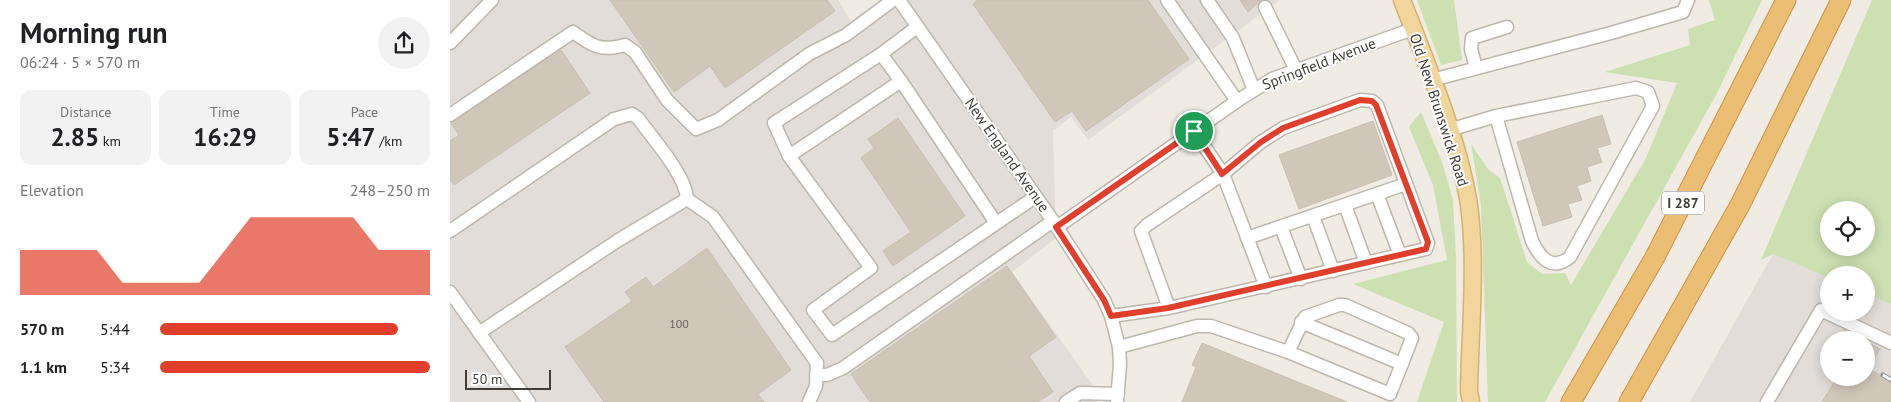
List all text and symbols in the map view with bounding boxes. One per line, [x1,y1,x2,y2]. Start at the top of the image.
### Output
text: Morning run [20,14,168,51]
button: share [378,17,430,69]
street label: Old New Brunswick Road [1406,31,1473,189]
street label: Springfield Avenue [1259,33,1378,94]
text: 06:24 · 5 × 570 m [20,52,140,72]
street label: New England Avenue [961,94,1054,215]
text: Distance [60,103,111,121]
text: Time [210,103,240,121]
text: Pace [351,103,378,121]
pin [1173,110,1215,152]
icon: arrive [1180,117,1208,145]
text: 2.85 [50,121,99,153]
text: 16:29 [193,121,257,153]
text: 5:47 [326,121,376,153]
text: km [99,132,121,150]
text: /km [376,132,402,150]
text: Elevation [20,180,84,200]
text: 248–250 m [350,180,430,200]
road number: I 287 [1662,192,1704,214]
map controls [1820,201,1875,386]
button: locate [1820,201,1875,256]
button: + [1820,266,1875,321]
house number: 100 [669,316,689,331]
text: 570 m [20,319,64,339]
text: 5:44 [100,319,130,339]
button: − [1820,331,1875,386]
text: 1.1 km [20,357,67,377]
text: 5:34 [100,357,130,377]
scale bar [465,367,551,390]
text: 50 m [472,370,502,388]

